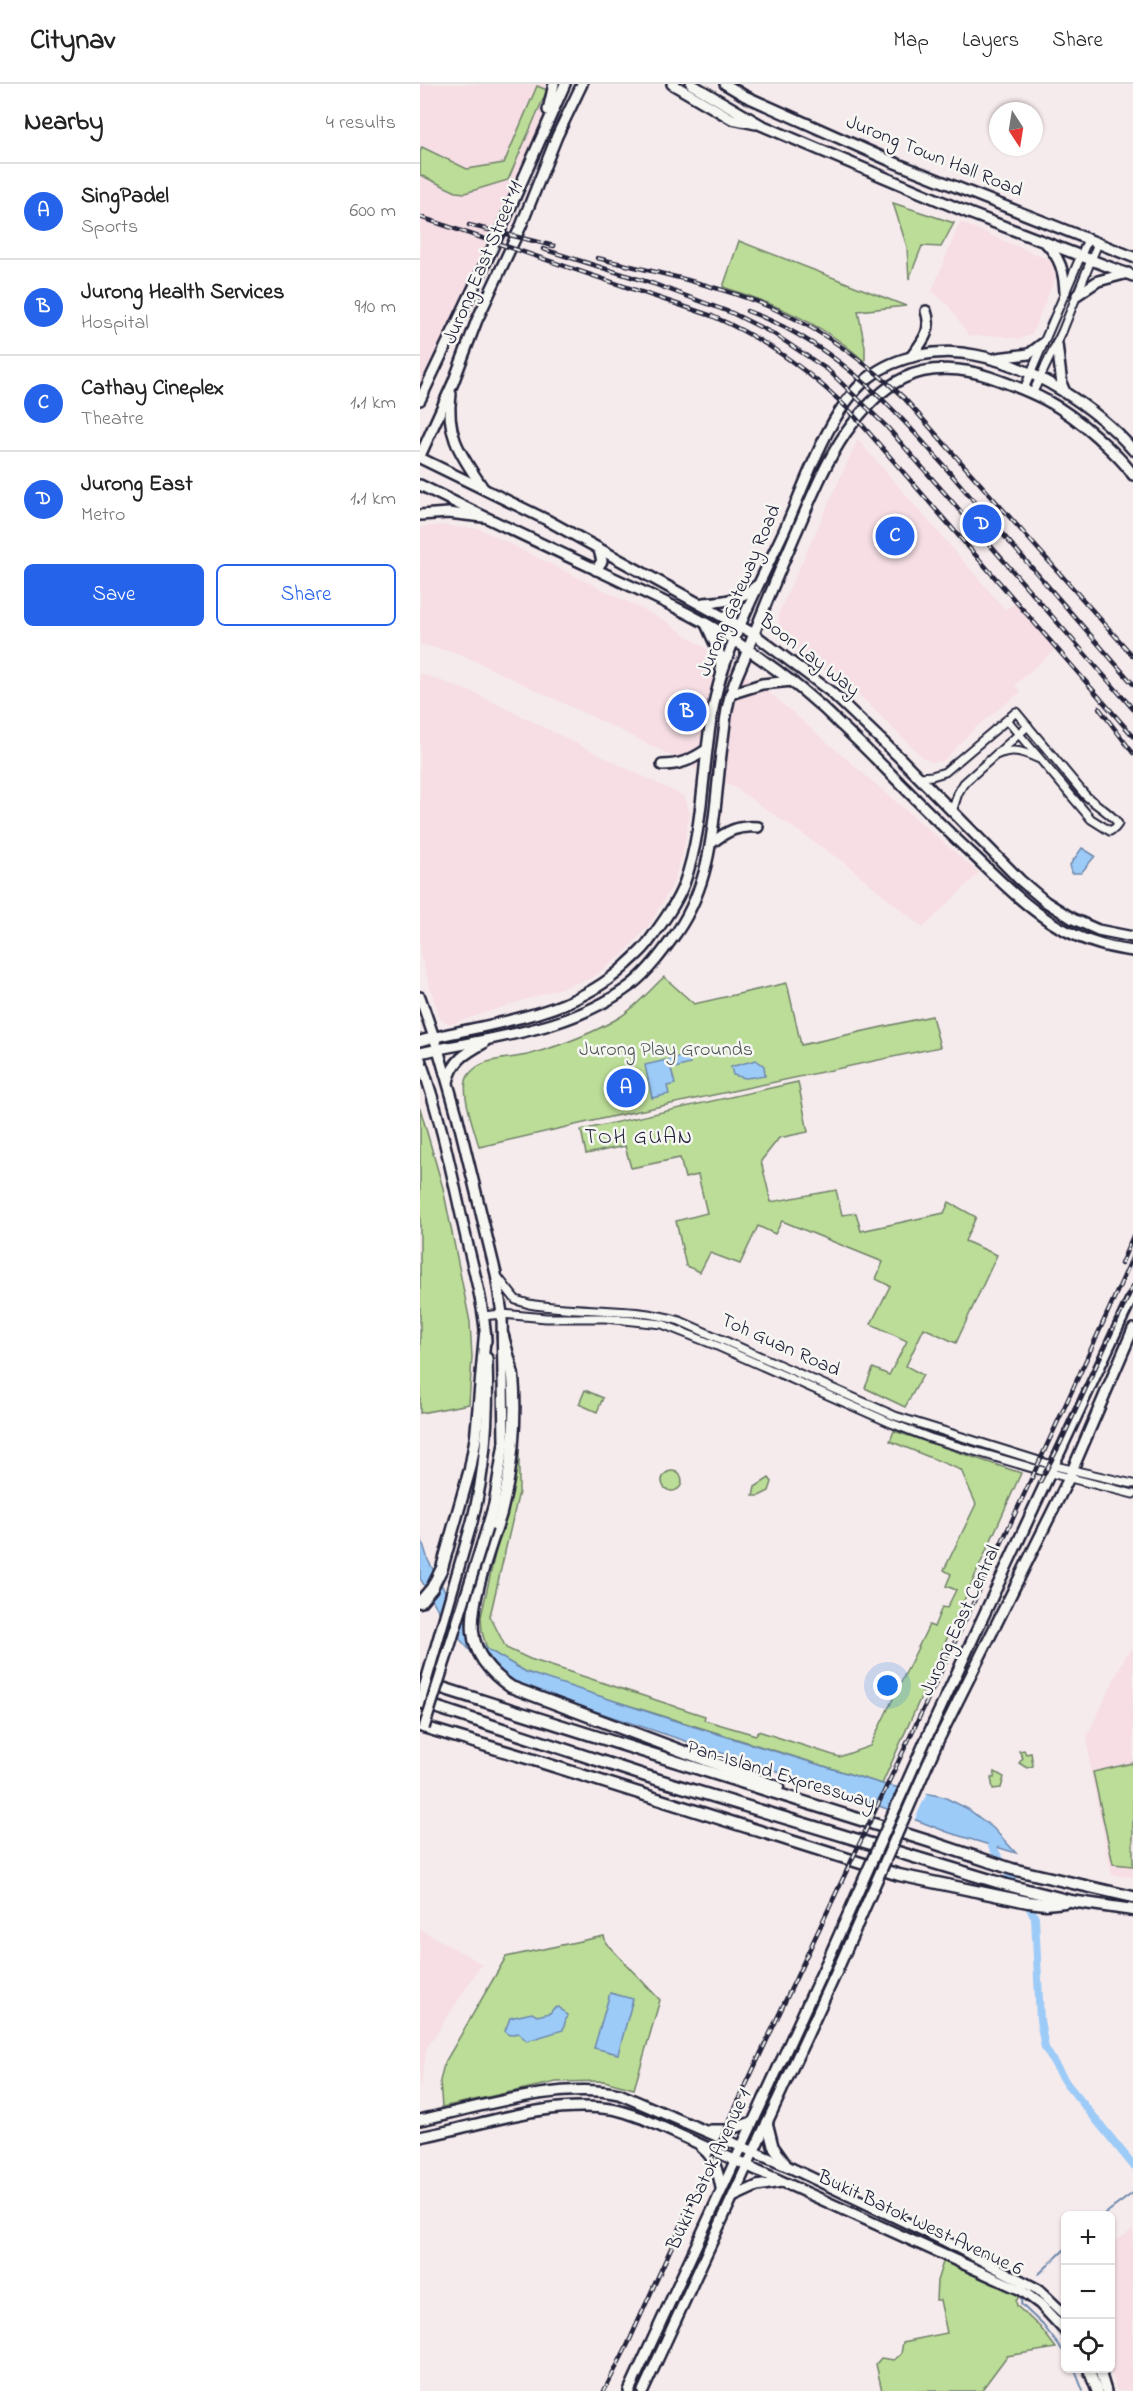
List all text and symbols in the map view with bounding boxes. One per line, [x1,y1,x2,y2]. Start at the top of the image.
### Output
text: Citynav [30,21,115,62]
text: Map [893,26,929,56]
text: Layers [962,26,1019,56]
text: Share [1052,26,1103,56]
north arrow [989,102,1043,156]
text: Nearby [24,104,103,142]
street label: Jurong Town Hall Road [841,108,1027,207]
text: 4 results [326,109,396,138]
street label: Jurong East Street 11 [437,177,532,349]
text: SingPadel [81,181,169,213]
text: A [37,197,50,226]
text: 600 m [349,197,396,226]
text: Sports [81,213,138,242]
text: Jurong Health Services [81,277,284,309]
text: B [37,293,50,322]
text: 910 m [354,293,396,322]
text: Hospital [81,309,149,338]
text: Cathay Cineplex [81,373,224,405]
text: C [38,389,49,418]
text: 1.1 km [350,389,396,418]
text: Theatre [81,405,144,434]
text: Jurong East [81,469,193,501]
text: D [36,485,51,514]
text: 1.1 km [350,485,396,514]
text: Metro [81,501,125,530]
street label: Jurong Gateway Road [691,501,790,682]
pin: D [962,502,1002,546]
pin: C [876,514,914,558]
button: Save [24,564,204,626]
button: Share [216,564,396,626]
street label: Boon Lay Way [752,607,866,705]
pin: B [668,690,706,734]
park label: Jurong Play Grounds [579,1036,753,1066]
pin: A [606,1066,646,1110]
district label: TOH GUAN [585,1123,693,1153]
street label: Toh Guan Road [716,1307,844,1385]
street label: Jurong East Central [913,1541,1010,1702]
your location [873,1671,902,1700]
street label: Pan-Island Expressway [683,1733,879,1819]
street label: Bukit Batok Avenue 1 [660,2085,760,2256]
street label: Bukit Batok West Avenue 6 [812,2163,1028,2284]
map controls [1061,2211,1115,2373]
button: + [1061,2211,1115,2265]
button: − [1061,2265,1115,2319]
button: locate [1061,2319,1115,2373]

